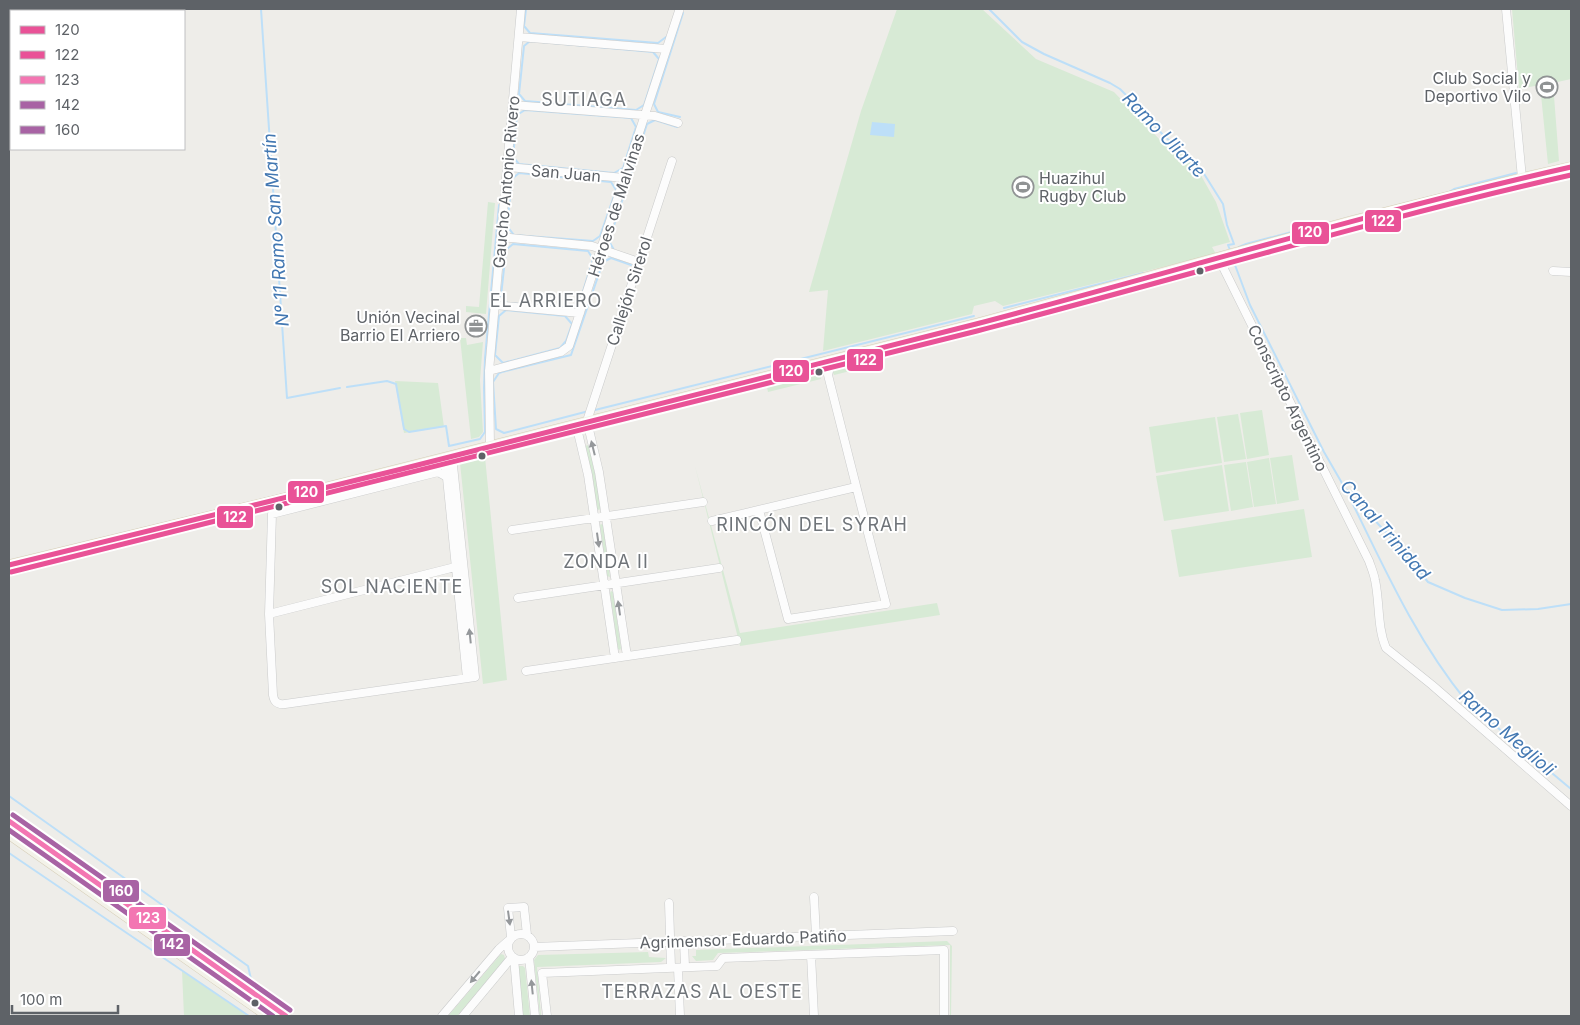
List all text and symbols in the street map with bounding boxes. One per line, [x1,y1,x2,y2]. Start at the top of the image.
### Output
legend [10,10,185,150]
text: 120 [55,20,80,39]
text: 122 [55,45,79,64]
place label: Club Social y Deportivo Vilo [1424,68,1531,106]
text: 123 [55,70,80,89]
sports icon: Club Social y Deportivo Vilo [1535,75,1559,99]
water label: Ramo Uliarte [1118,88,1210,182]
district label: SUTIAGA [541,89,627,110]
text: 142 [55,95,80,114]
street label: Gaucho Antonio Rivero [488,95,524,269]
text: 160 [55,120,80,139]
street label: Héroes de Malvinas [583,131,649,279]
water label: Nº 11 Ramo San Martín [258,133,293,328]
street label: San Juan [530,160,602,186]
place label: Huazihul Rugby Club [1039,168,1126,206]
sports icon: Huazihul Rugby Club [1011,175,1035,199]
line badge: 122 [1364,209,1402,233]
text: 122 [1371,212,1395,229]
line badge: 120 [1291,221,1330,245]
text: 120 [1298,223,1322,240]
street label: Callejón Sirerol [602,234,656,348]
unlabelled marker [1195,266,1205,276]
district label: EL ARRIERO [490,290,602,311]
place label: Unión Vecinal Barrio El Arriero [340,307,460,345]
office icon: Unión Vecinal Barrio El Arriero [464,314,488,338]
street label: Conscripto Argentino [1244,321,1332,475]
line badge: 122 [846,348,884,372]
text: 122 [853,351,877,368]
line badge: 120 [772,359,810,383]
text: 120 [779,362,803,379]
unlabelled marker [814,367,824,377]
one-way arrow [589,440,597,455]
unlabelled marker [477,451,487,461]
water label: Canal Trinidad [1336,475,1434,584]
line badge: 120 [287,480,325,504]
text: 120 [294,483,318,500]
unlabelled marker [274,502,284,512]
line badge: 122 [216,505,254,529]
text: 122 [223,508,247,525]
district label: RINCÓN DEL SYRAH [716,513,908,535]
one-way arrow [594,532,602,548]
district label: ZONDA II [563,551,649,572]
district label: SOL NACIENTE [321,576,463,597]
one-way arrow [615,599,623,615]
one-way arrow [466,628,474,644]
water label: Ramo Meglioli [1455,685,1560,780]
line badge: 160 [102,879,140,903]
text: 160 [109,882,133,899]
line badge: 123 [128,906,167,930]
text: 123 [136,909,160,926]
one-way arrow [505,910,513,926]
street label: Agrimensor Eduardo Patiño [639,925,847,953]
line badge: 142 [153,933,191,957]
text: 142 [160,935,184,952]
one-way arrow [470,970,481,983]
one-way arrow [528,978,536,994]
district label: TERRAZAS AL OESTE [601,981,803,1002]
scale bar [12,982,119,1014]
text: 100 m [20,990,62,1009]
unlabelled marker [250,998,260,1008]

